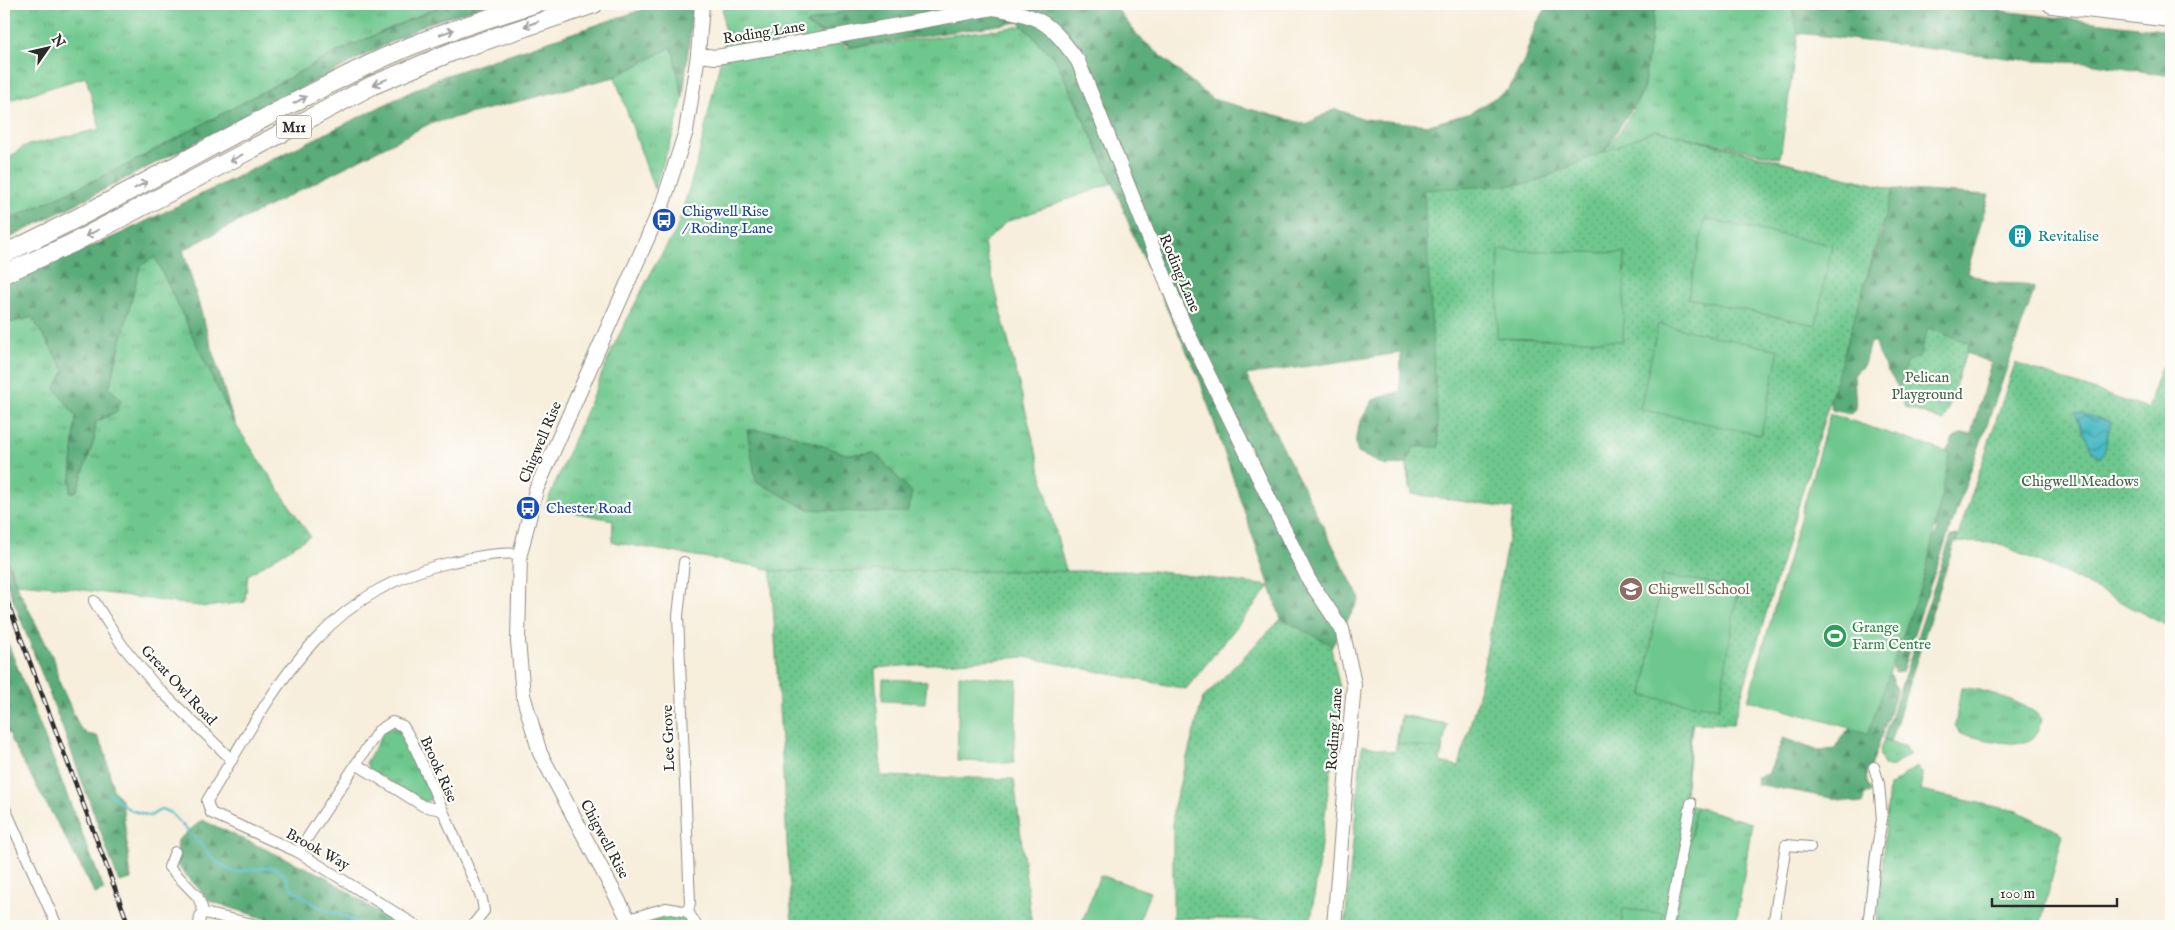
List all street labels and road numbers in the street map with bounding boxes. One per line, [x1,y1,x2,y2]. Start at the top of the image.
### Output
street label: Roding Lane [722,17,807,48]
road number: M11 [276,115,312,138]
street label: Roding Lane [1155,231,1205,315]
street label: Chigwell Rise [515,398,566,486]
street label: Great Owl Road [137,641,221,730]
street label: Roding Lane [1322,687,1347,771]
street label: Lee Grove [658,704,679,772]
street label: Brook Rise [416,733,462,805]
street label: Chigwell Rise [576,796,633,882]
street label: Brook Way [283,824,353,875]

